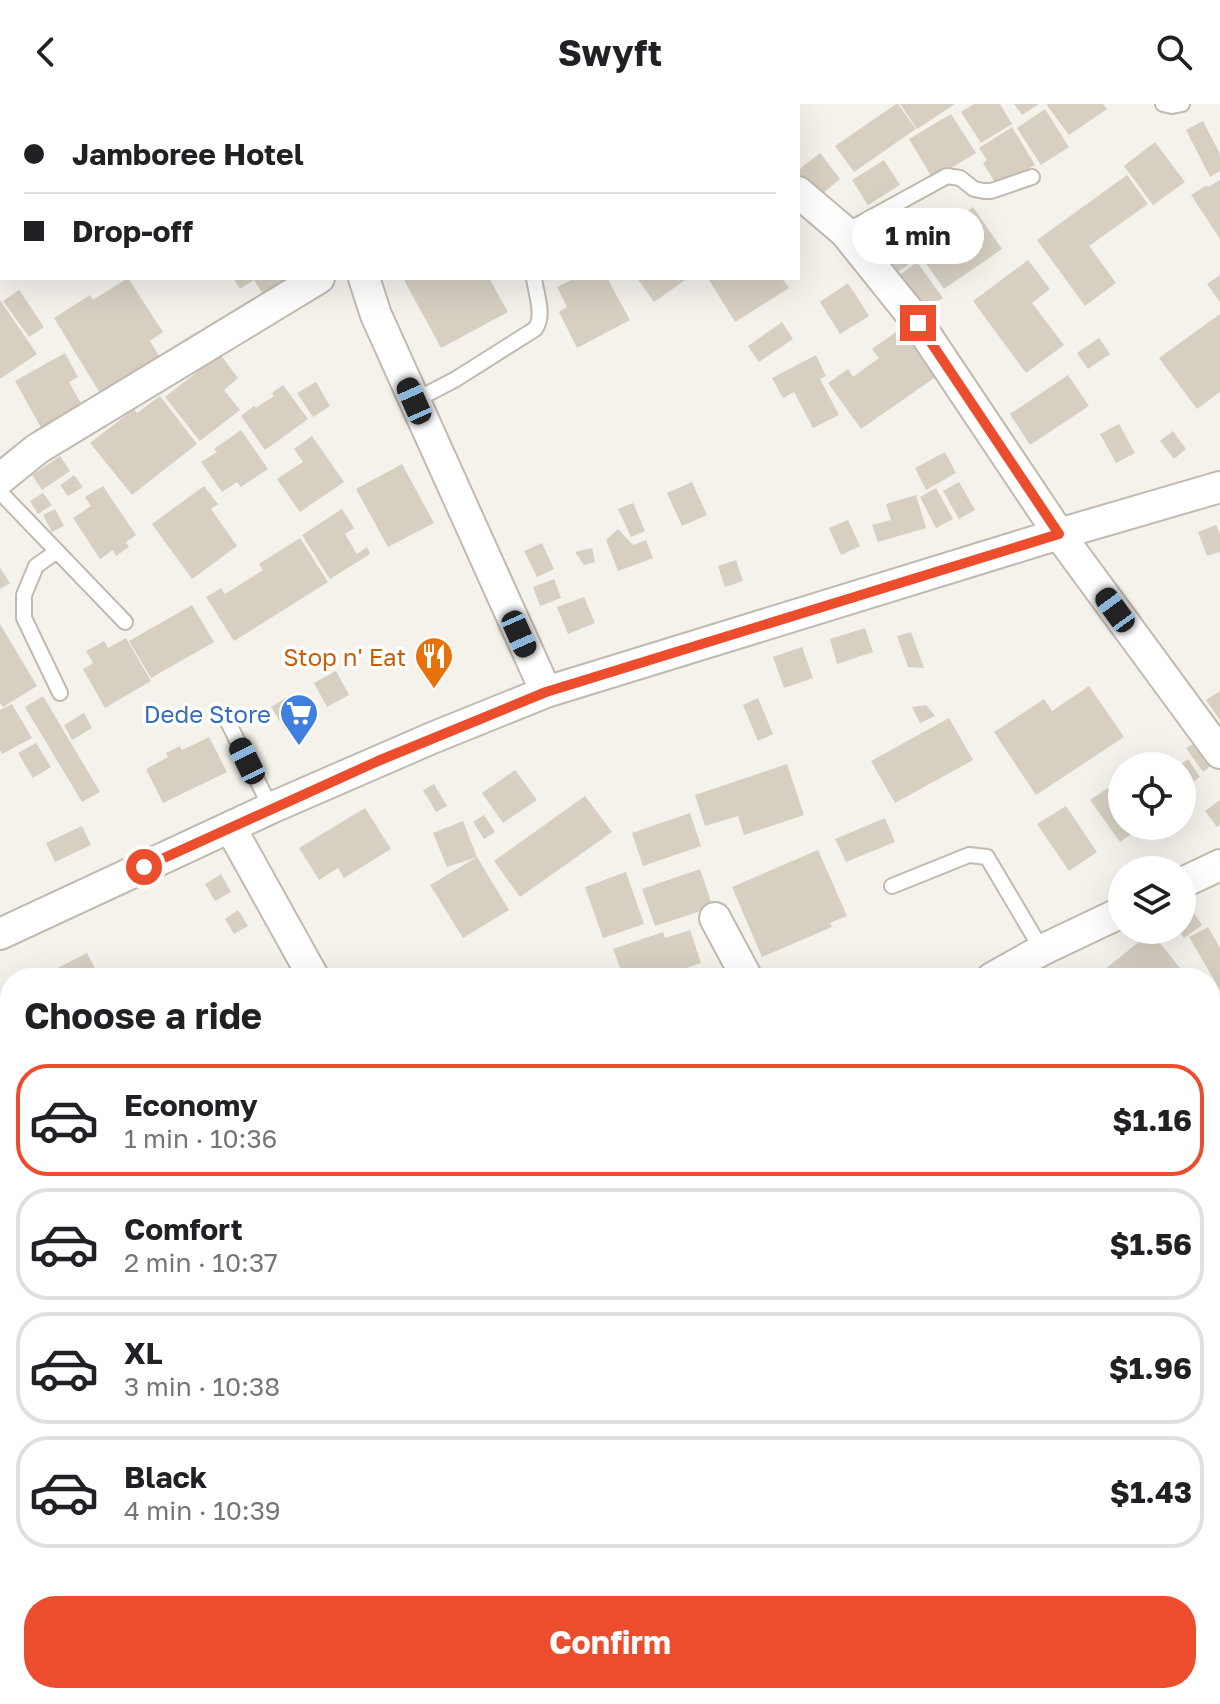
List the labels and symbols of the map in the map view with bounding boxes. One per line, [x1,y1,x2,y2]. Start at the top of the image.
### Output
callout: 1 min [852,207,984,263]
route end [900,305,936,341]
car [393,374,435,428]
car [1091,584,1139,636]
car [498,607,540,661]
restaurant icon: Stop n' Eat [413,635,455,690]
place label: Stop n' Eat [283,642,406,671]
supermarket icon: Dede Store [278,692,320,747]
place label: Dede Store [144,699,271,728]
car [226,734,268,788]
route start [126,849,162,885]

